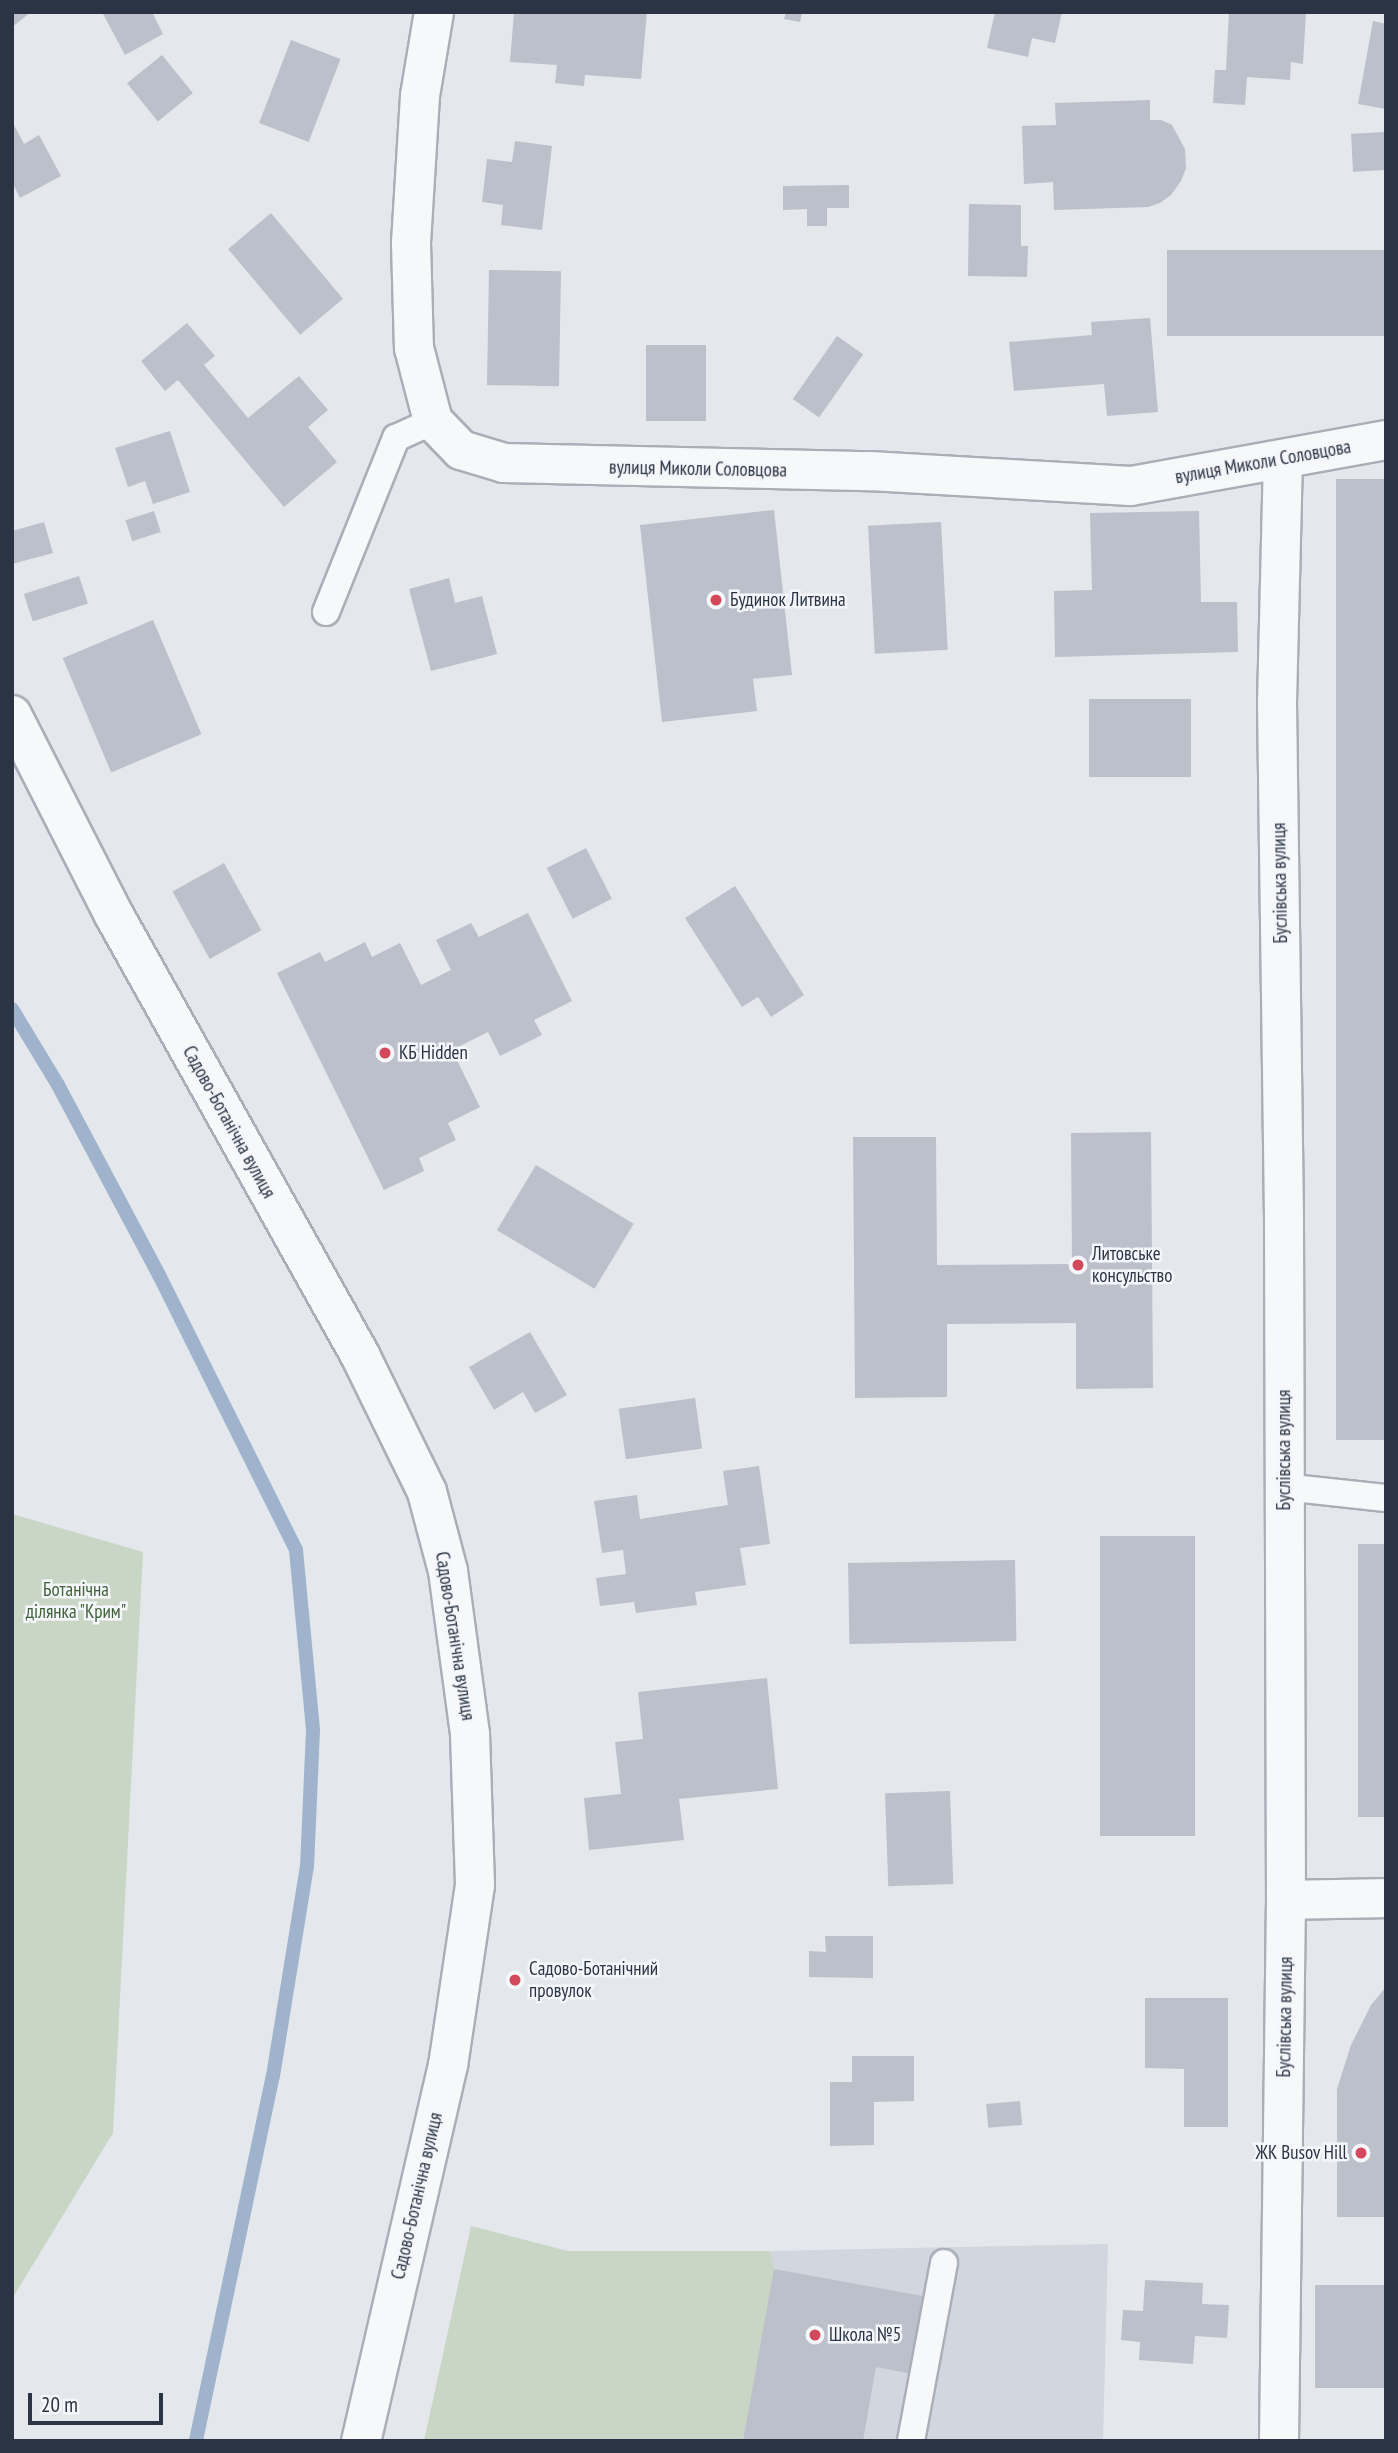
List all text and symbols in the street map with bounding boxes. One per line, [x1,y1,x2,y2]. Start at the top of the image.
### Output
street label: вулиця Миколи Соловцова [1173,435,1353,489]
street label: вулиця Миколи Соловцова [609,456,787,482]
place label: Будинок Литвина [730,589,846,611]
marker: Будинок Литвина [708,592,724,608]
street label: Буслівська вулиця [1268,822,1292,944]
street label: Садово-Ботанічна вулиця [178,1042,280,1202]
place label: КБ Hidden [399,1042,468,1064]
marker: КБ Hidden [377,1045,393,1061]
place label: Литовське консульство [1092,1243,1172,1287]
marker: Литовське консульство [1070,1257,1086,1273]
street label: Буслівська вулиця [1273,1390,1295,1510]
street label: Садово-Ботанічна вулиця [430,1550,480,1722]
park label: Ботанічна ділянка "Крим" [25,1579,127,1623]
street label: Буслівська вулиця [1273,1956,1297,2078]
place label: Садово-Ботанічний провулок [529,1958,658,2002]
marker: Садово-Ботанічний провулок [507,1972,523,1988]
street label: Садово-Ботанічна вулиця [387,2110,447,2282]
place label: ЖК Busov Hill [1255,2142,1347,2164]
marker: ЖК Busov Hill [1353,2145,1369,2161]
place label: Школа №5 [829,2324,901,2346]
marker: Школа №5 [807,2327,823,2343]
scale bar [32,2380,166,2424]
text: 20 m [41,2391,78,2418]

